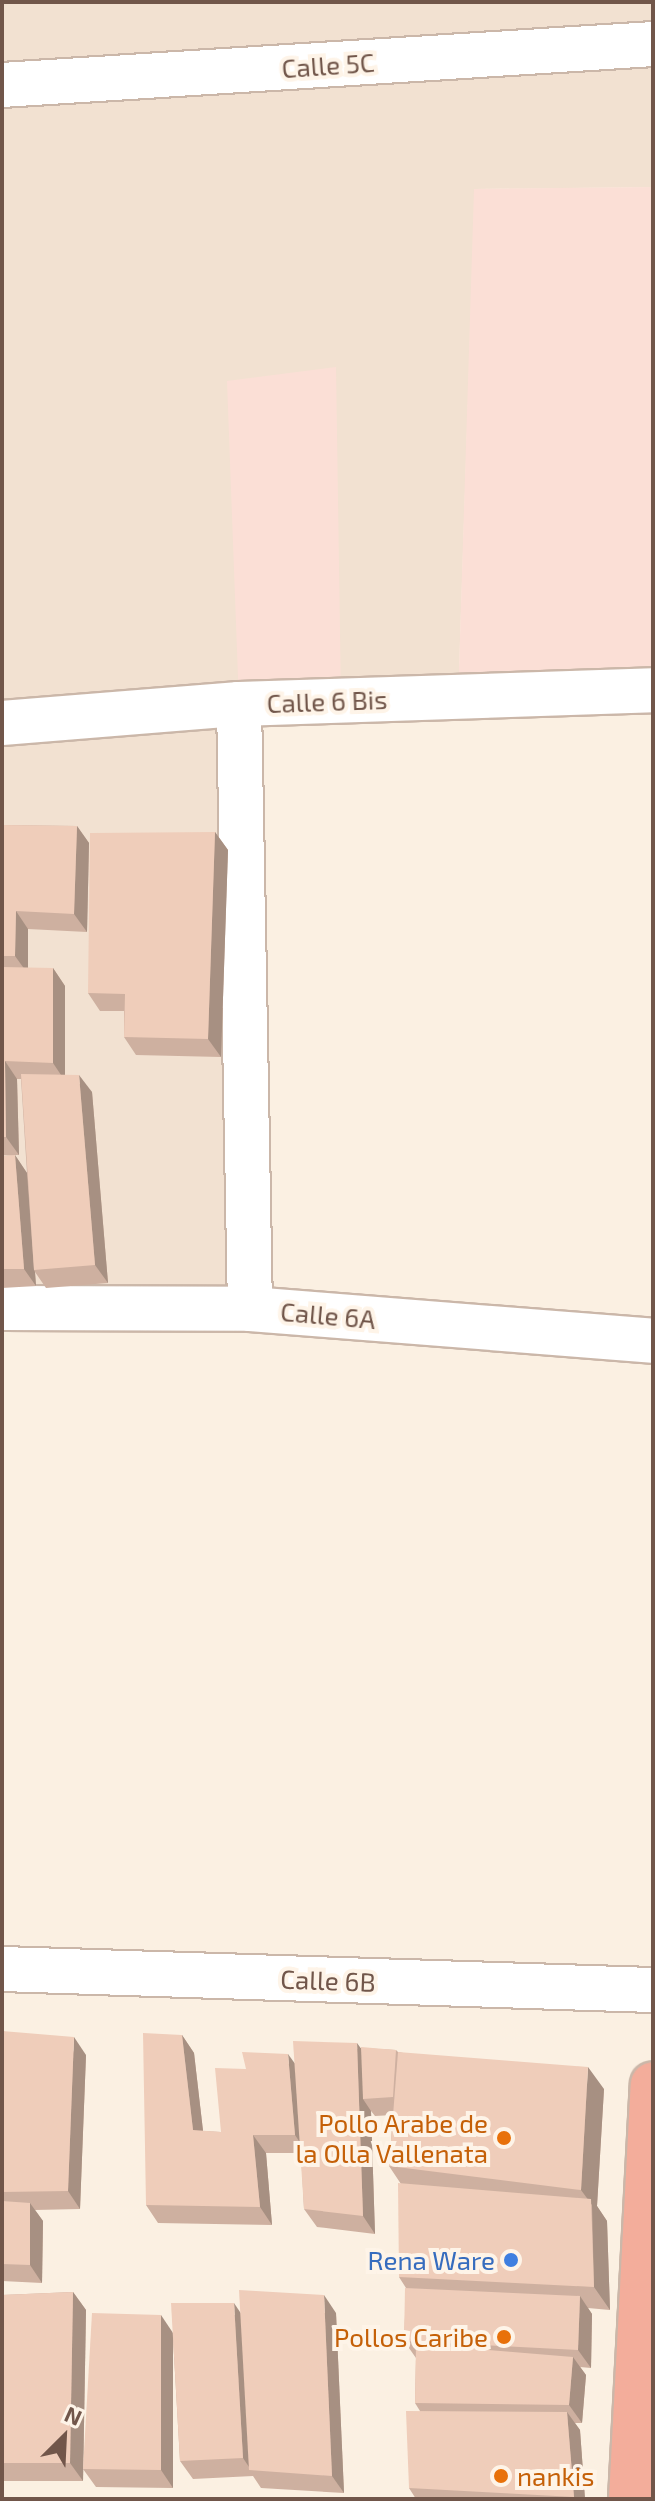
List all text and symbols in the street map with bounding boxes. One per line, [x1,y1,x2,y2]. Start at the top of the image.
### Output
street label: Calle 5C [280,46,376,84]
street label: Calle 6 Bis [266,683,388,719]
street label: Calle 6A [279,1295,377,1335]
street label: Calle 6B [280,1963,376,1997]
place label: Pollo Arabe de la Olla Vallenata [295,2107,488,2168]
marker: Pollo Arabe de la Olla Vallenata [495,2129,513,2147]
place label: Rena Ware [367,2244,495,2276]
marker: Rena Ware [502,2251,520,2269]
place label: Pollos Caribe [334,2321,488,2353]
marker: Pollos Caribe [495,2328,513,2346]
north arrow [24,2397,104,2477]
text: N [61,2400,86,2430]
place label: nankis [517,2460,594,2492]
marker: nankis [492,2467,510,2485]

